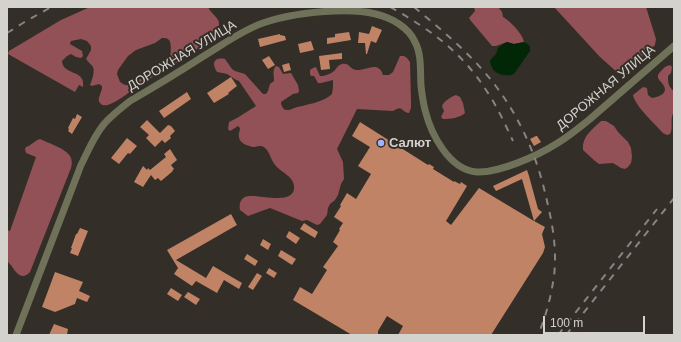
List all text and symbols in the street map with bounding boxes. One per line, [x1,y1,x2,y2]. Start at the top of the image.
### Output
street label: ДОРОЖНАЯ УЛИЦА [125,17,239,95]
street label: ДОРОЖНАЯ УЛИЦА [553,42,659,134]
place label: Салют [389,135,431,151]
marker: Салют [376,138,386,148]
scale bar [545,308,647,334]
text: 100 m [550,316,583,330]

